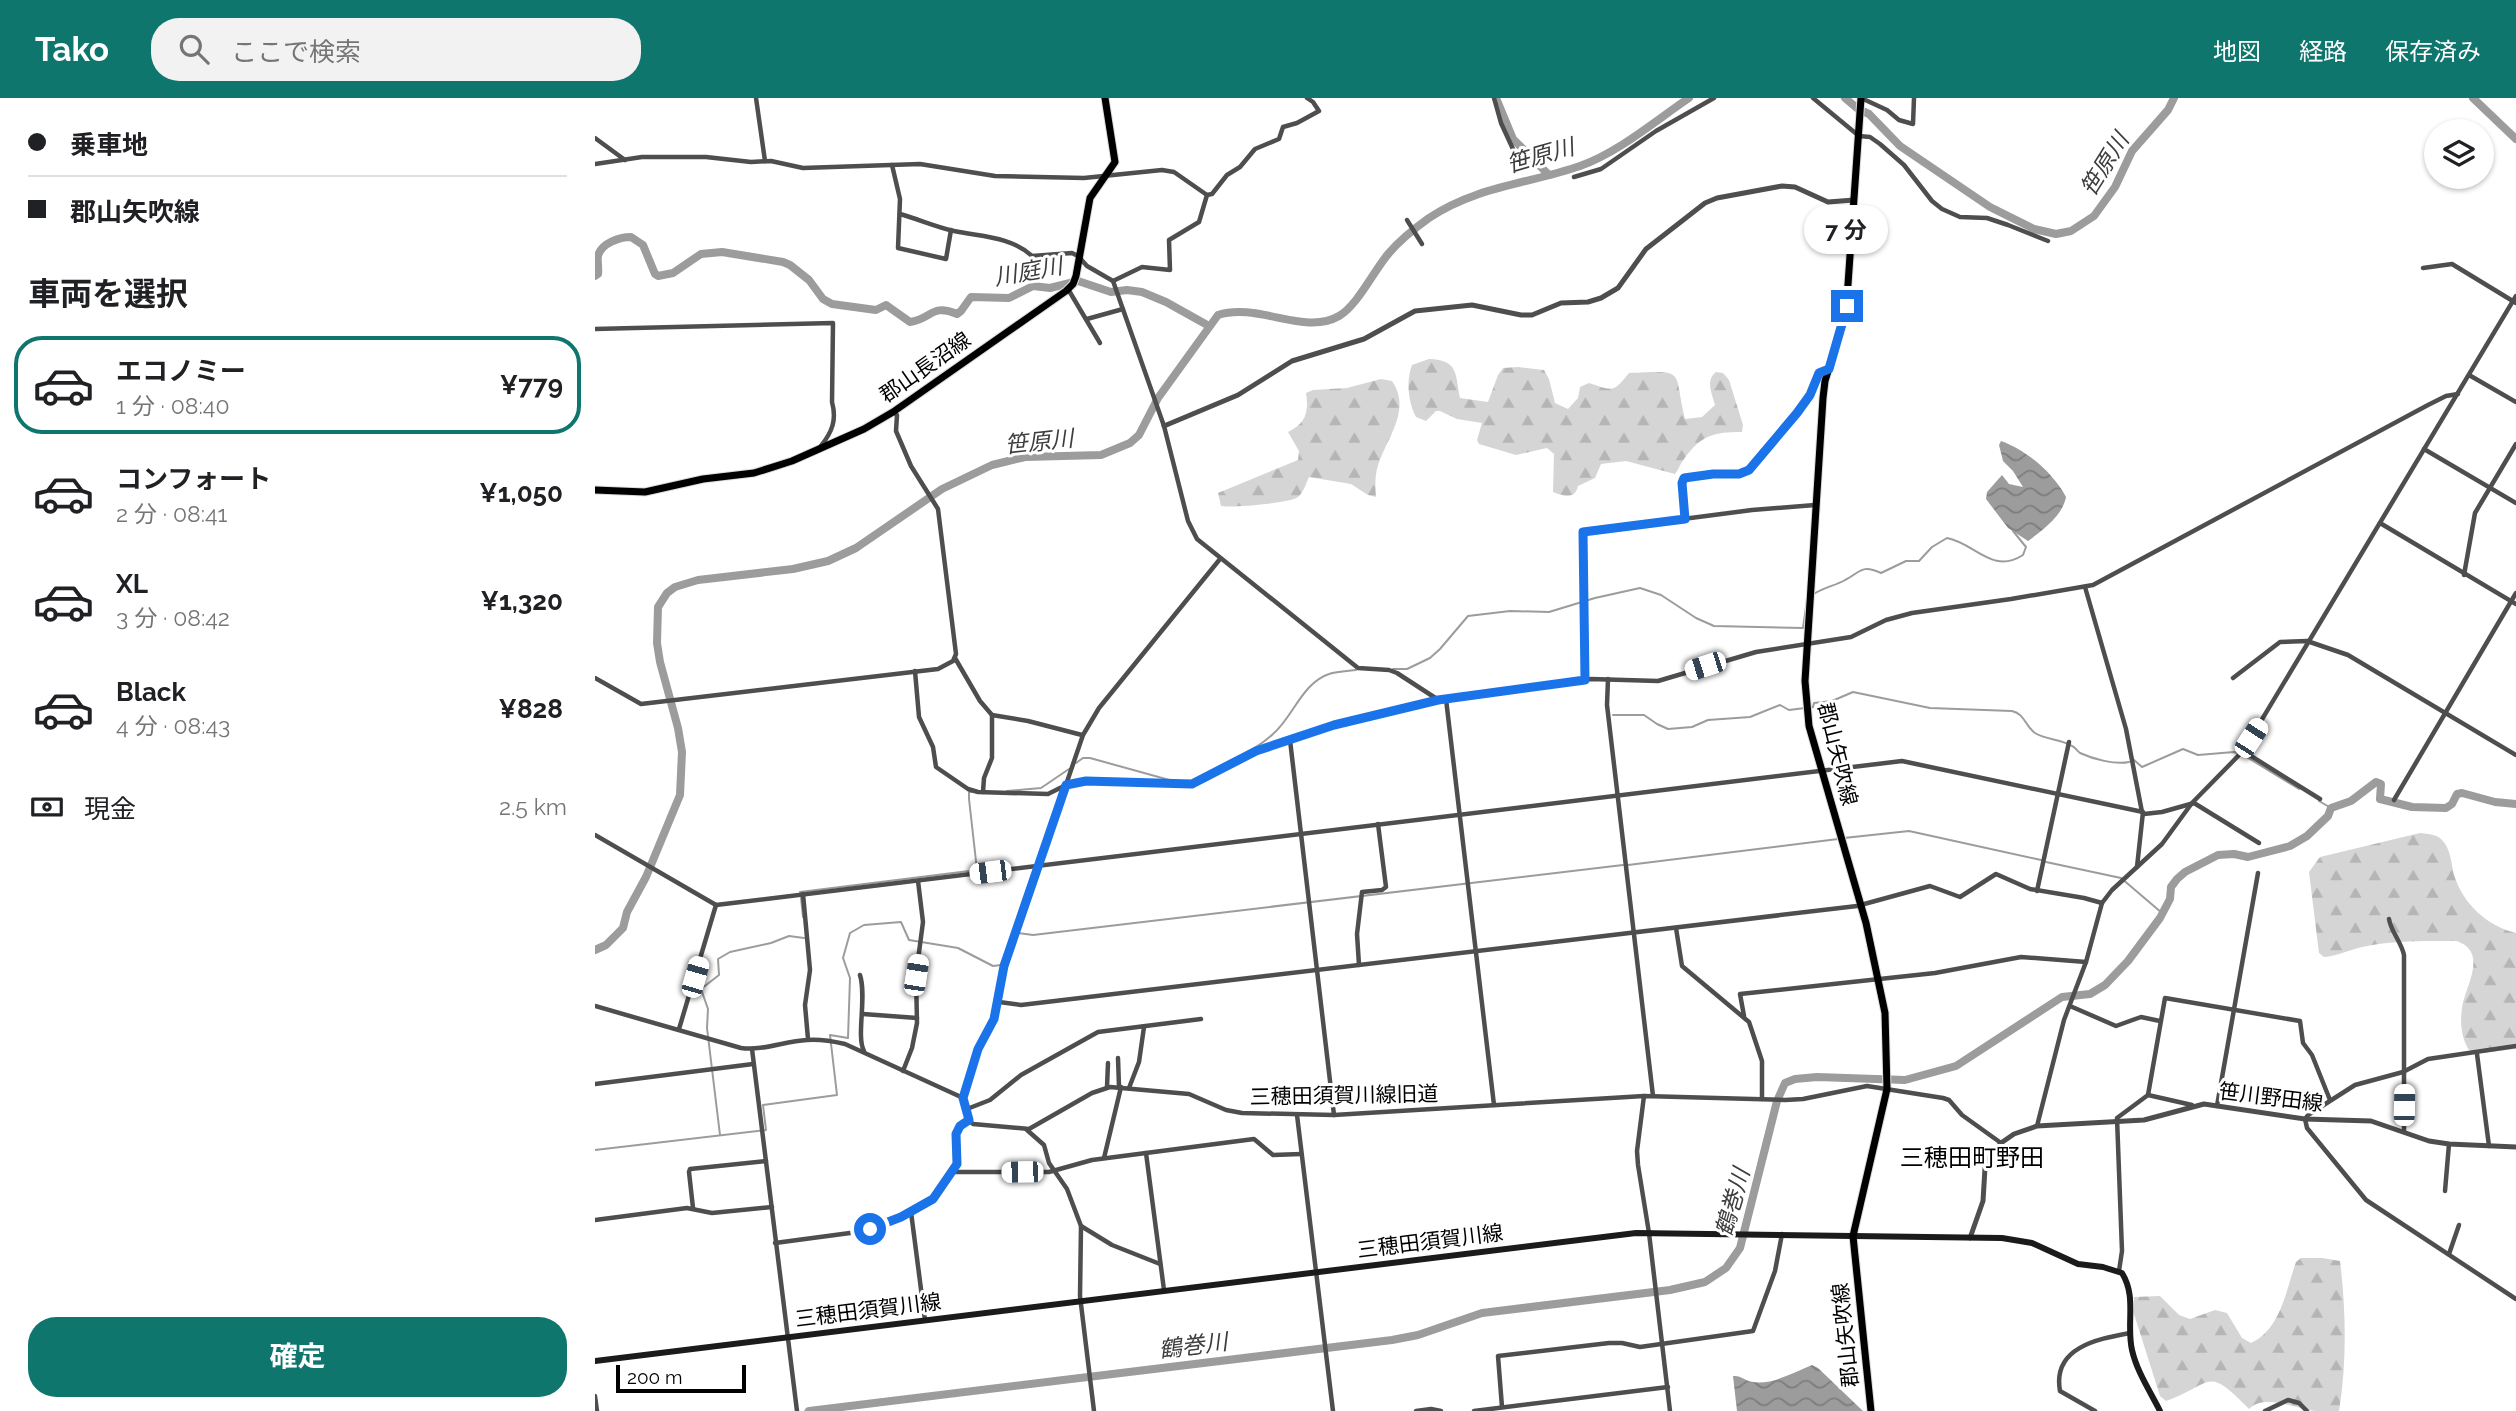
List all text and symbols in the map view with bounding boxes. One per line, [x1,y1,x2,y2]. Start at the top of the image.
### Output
search box [151,18,641,81]
text: Tako [35,30,109,69]
icon: search [175,30,213,68]
text: ここで検索 [231,37,361,67]
text: 地図 [2213,37,2261,66]
text: 経路 [2299,37,2347,66]
text: 保存済み [2385,37,2481,66]
map controls [2424,119,2494,189]
button: layers [2424,119,2494,189]
water label: 笹原川 [2074,125,2135,200]
text: 乗車地 [70,130,148,160]
water label: 笹原川 [1503,132,1580,177]
text: 郡山矢吹線 [70,197,200,227]
callout: 7 分 [1805,204,1889,254]
text: 7 分 [1825,216,1867,243]
water label: 川庭川 [992,251,1067,290]
text: 車両を選択 [28,275,188,312]
route end [1831,290,1863,322]
street label: 郡山長沼線 [875,327,975,407]
icon: car [32,354,95,417]
text: エコノミー [116,356,246,386]
text: ¥779 [500,370,563,400]
text: 1 分 · 08:40 [116,392,229,419]
water label: 笹原川 [1003,424,1078,458]
icon: car [32,462,95,525]
text: コンフォート [116,464,271,494]
text: ¥1,050 [479,478,563,508]
text: 2 分 · 08:41 [116,500,227,527]
text: XL [116,569,148,599]
icon: car [32,570,95,633]
text: ¥1,320 [480,586,563,616]
text: 3 分 · 08:42 [116,604,230,631]
car [1682,650,1729,682]
text: Black [116,677,186,707]
icon: car [32,678,95,741]
text: ¥828 [498,694,563,724]
street label: 郡山矢吹線 [1813,700,1863,808]
text: 4 分 · 08:43 [116,712,230,739]
car [2231,715,2272,761]
icon: cash [28,788,66,826]
text: 2.5 km [499,793,567,820]
text: 現金 [84,794,136,824]
car [968,859,1013,885]
car [903,953,930,997]
car [680,954,711,1000]
street label: 笹川野田線 [2217,1078,2325,1116]
street label: 三穂田須賀川線旧道 [1249,1081,1439,1109]
car [2394,1084,2415,1126]
district label: 三穂田町野田 [1900,1143,2044,1172]
car [1001,1161,1044,1183]
water label: 鶴巻川 [1710,1162,1755,1239]
route start [854,1213,886,1245]
street label: 三穂田須賀川線 [1356,1220,1504,1262]
street label: 郡山矢吹線 [1827,1281,1863,1389]
street label: 三穂田須賀川線 [794,1289,942,1331]
button: 確定 [28,1317,567,1397]
water label: 鶴巻川 [1157,1327,1232,1363]
scale bar [616,1362,745,1394]
text: 200 m [627,1366,682,1388]

